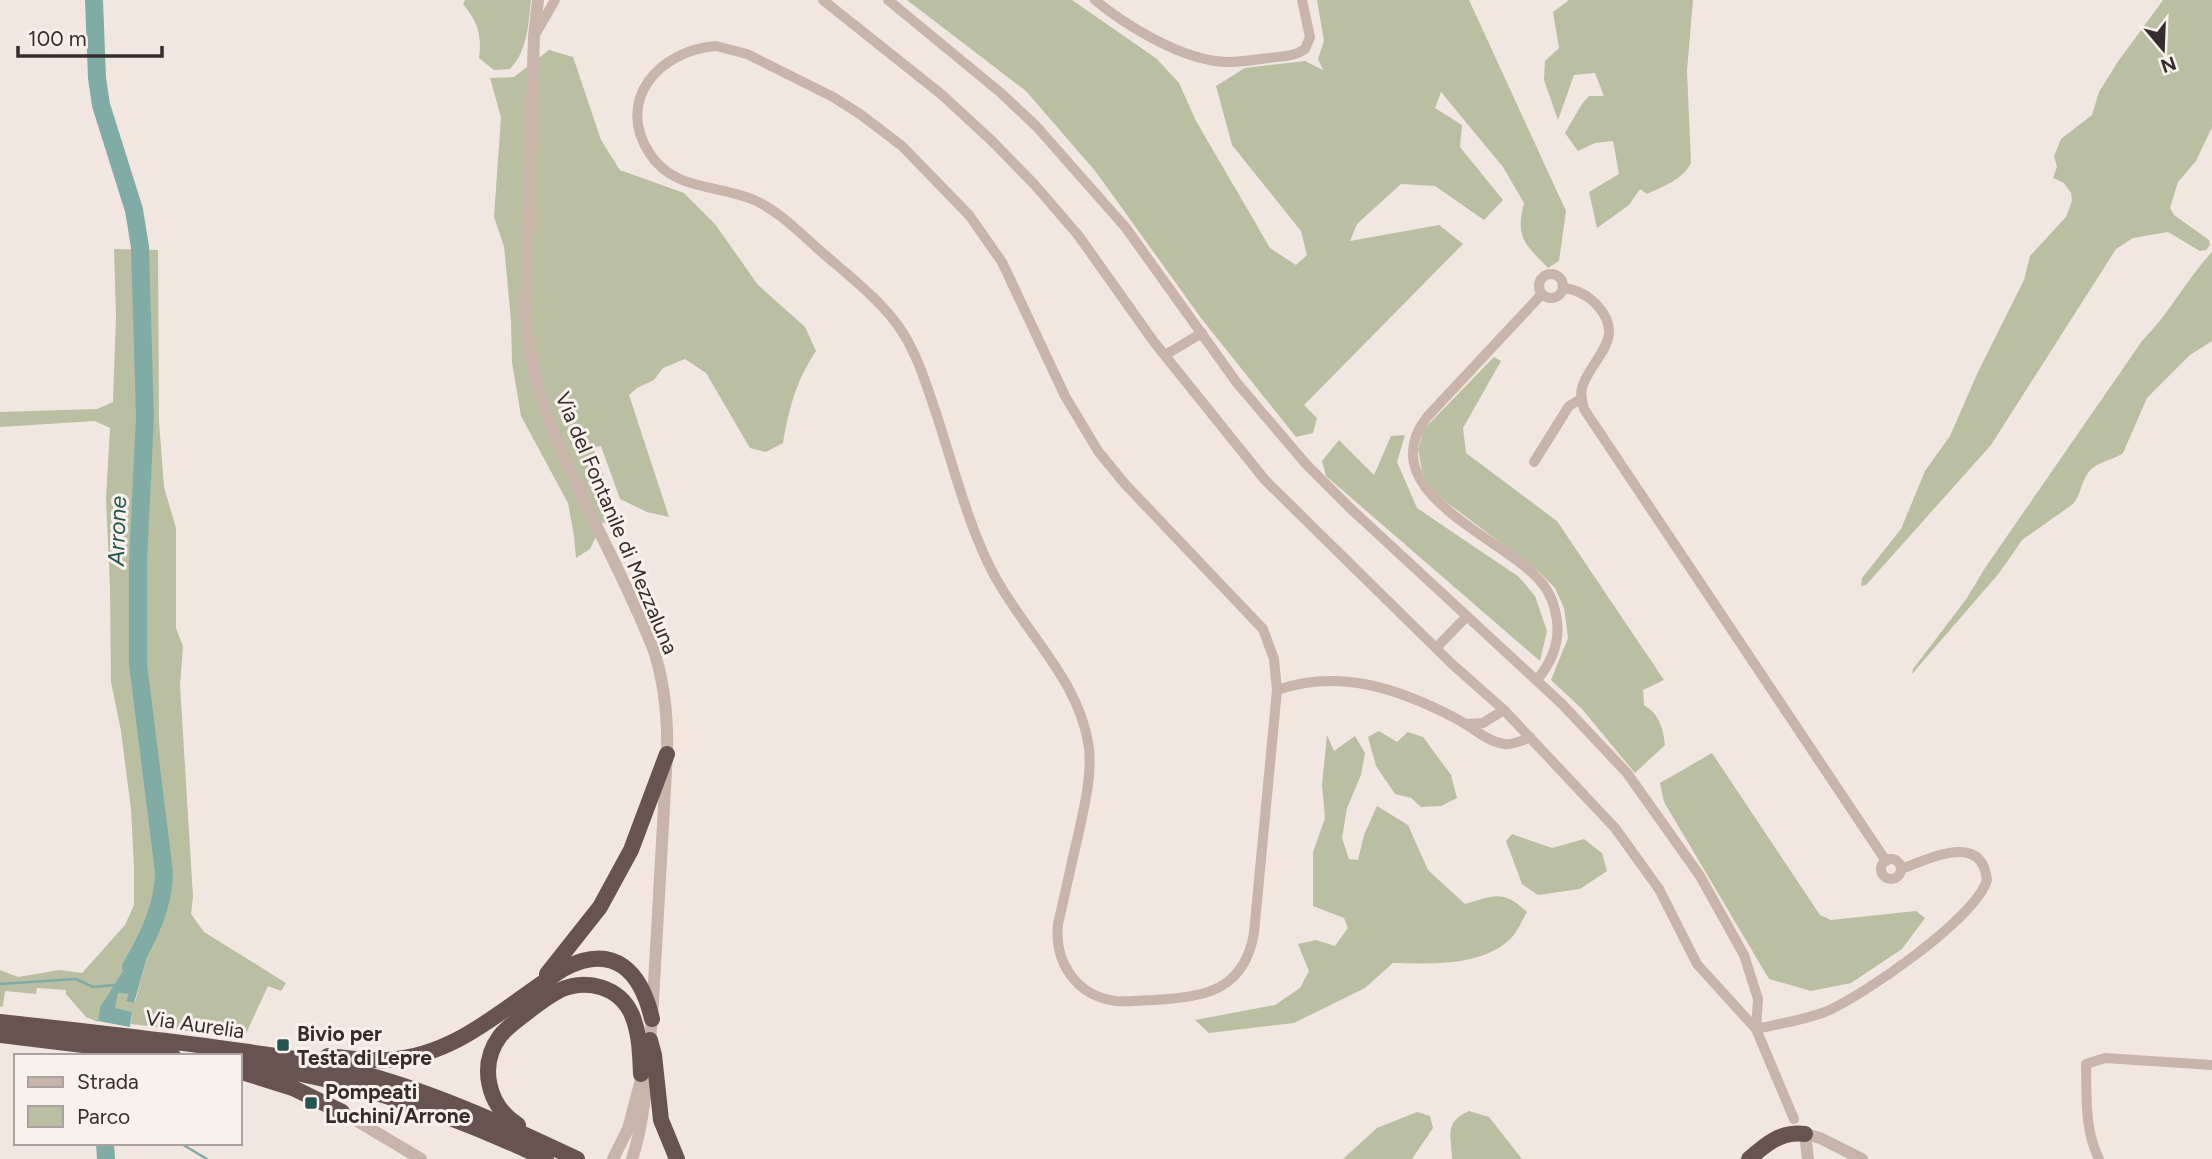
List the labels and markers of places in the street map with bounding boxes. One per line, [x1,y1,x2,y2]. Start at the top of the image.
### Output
place label: Bivio per Testa di Lepre [297,1021,432,1070]
marker: Bivio per Testa di Lepre [275,1037,291,1053]
place label: Pompeati Luchini/Arrone [325,1079,471,1128]
marker: Pompeati Luchini/Arrone [303,1095,319,1111]

